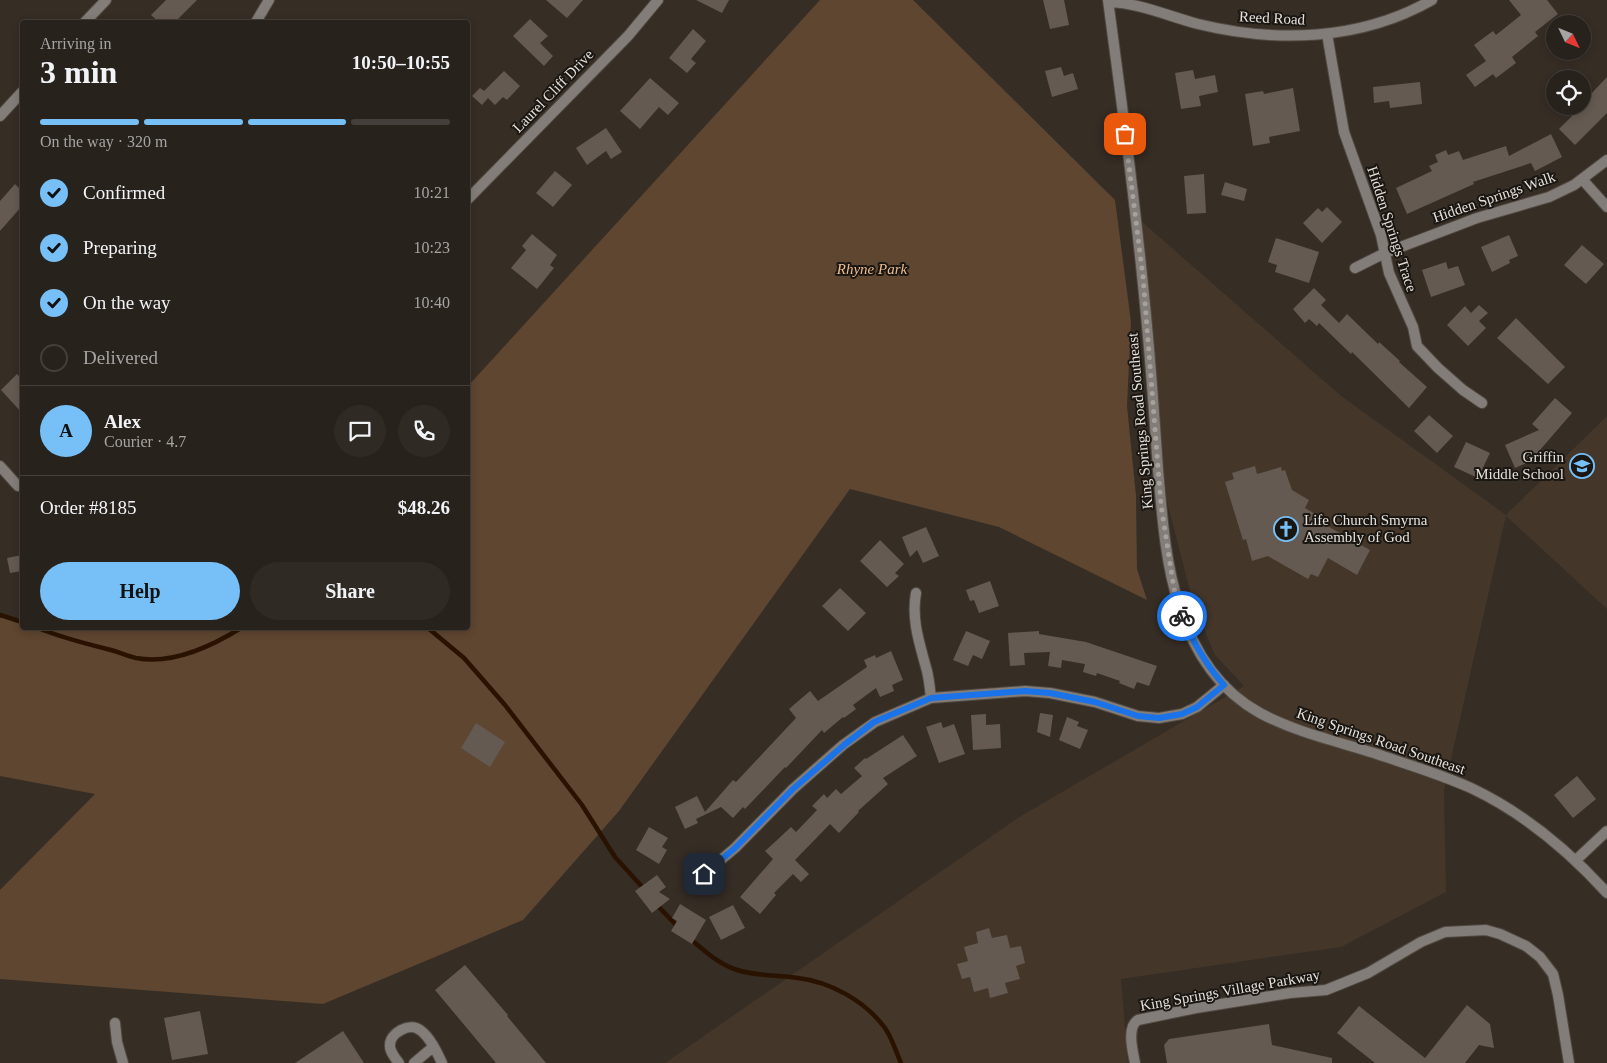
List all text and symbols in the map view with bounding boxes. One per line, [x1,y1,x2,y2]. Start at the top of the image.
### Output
street label: Reed Road [1239,8,1306,28]
north arrow [1546,15,1591,60]
map controls [1546,15,1591,115]
text: Arriving in [40,35,112,52]
street label: Laurel Cliff Drive [509,46,597,136]
text: 10:50–10:55 [352,52,450,73]
text: 3 min [40,54,117,90]
button: locate [1546,70,1591,115]
pin [1104,113,1146,155]
icon: bag [1111,120,1139,148]
text: On the way · 320 m [40,133,168,150]
street label: Hidden Springs Trace [1364,164,1420,294]
street label: Hidden Springs Walk [1431,168,1558,225]
icon: check [40,179,68,207]
text: Confirmed [83,182,165,203]
text: 10:21 [414,184,450,201]
icon: check [40,234,68,262]
text: Preparing [83,237,157,258]
text: 10:23 [414,239,450,256]
park label: Rhyne Park [836,261,908,277]
icon: check [40,289,68,317]
text: On the way [83,292,171,313]
text: 10:40 [414,294,450,311]
street label: King Springs Road Southeast [1124,331,1156,510]
text: Delivered [83,347,158,368]
button: chat [334,405,386,457]
button: phone [398,405,450,457]
text: Alex [104,411,141,432]
text: A [59,420,73,441]
text: Courier · 4.7 [104,433,186,450]
place label: Griffin Middle School [1475,449,1564,482]
school or university icon: Griffin Middle School [1569,453,1595,479]
text: Order #8185 [40,497,137,518]
text: $48.26 [398,497,450,518]
place label: Life Church Smyrna Assembly of God [1304,512,1428,545]
church icon: Life Church Smyrna Assembly of God [1273,516,1299,542]
button: Help [40,562,240,620]
button: Share [250,562,450,620]
courier [1157,591,1207,641]
icon: bike [1168,602,1196,630]
street label: King Springs Road Southeast [1295,705,1468,778]
pin [683,853,725,895]
icon: home [690,860,718,888]
street label: King Springs Village Parkway [1139,966,1322,1014]

